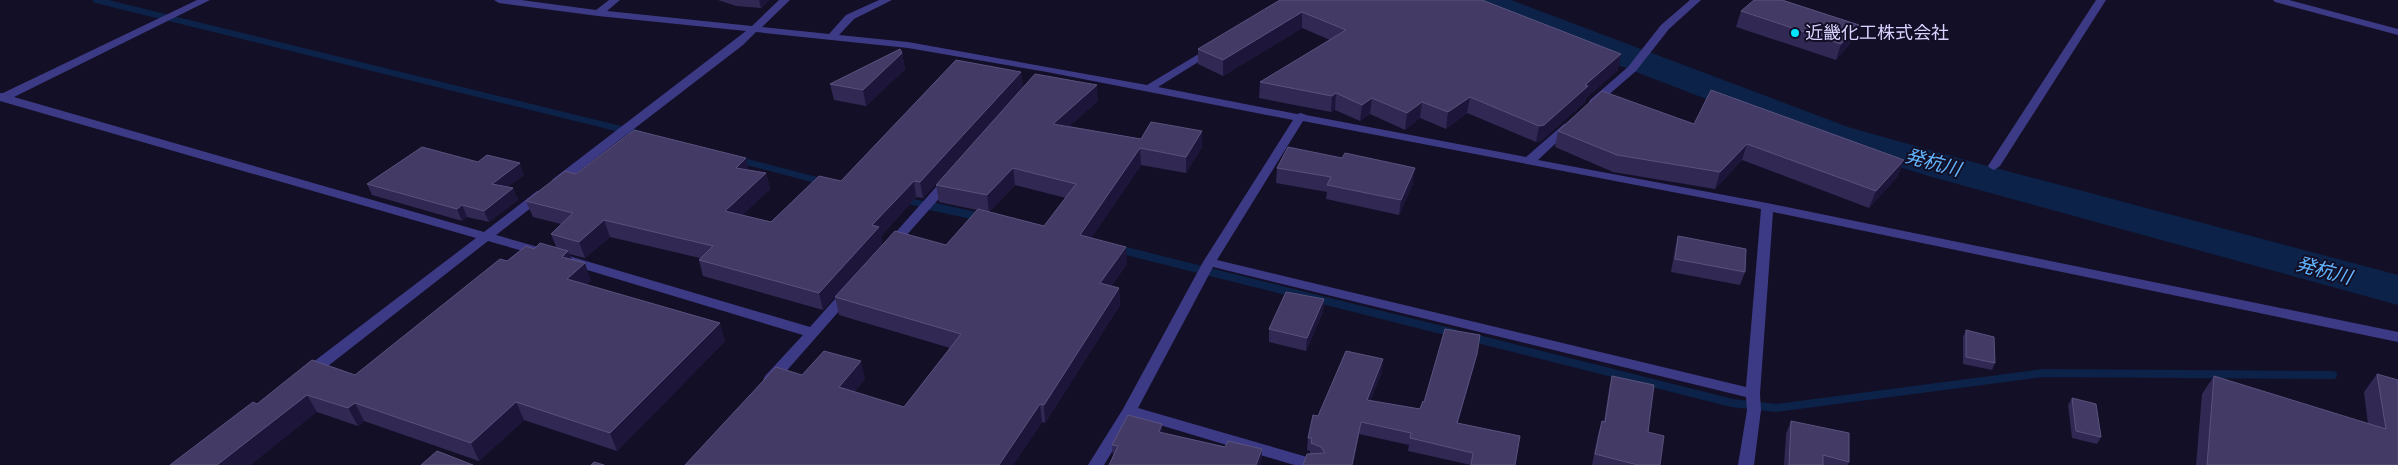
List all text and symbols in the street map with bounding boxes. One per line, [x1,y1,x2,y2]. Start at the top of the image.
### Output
place label: 近畿化工株式会社 [1805,20,1949,45]
marker: 近畿化工株式会社 [1789,27,1801,39]
water label: 発杭川 [1902,142,1966,183]
water label: 発杭川 [2293,250,2357,291]

